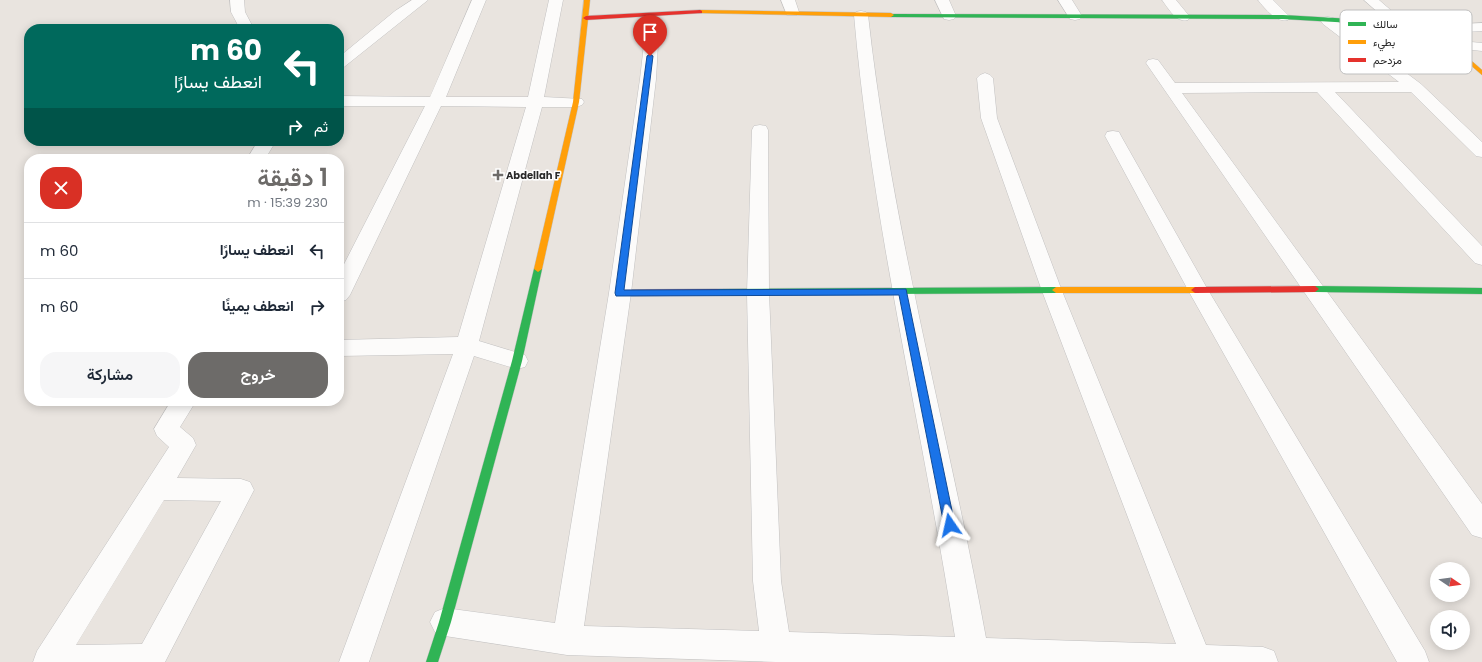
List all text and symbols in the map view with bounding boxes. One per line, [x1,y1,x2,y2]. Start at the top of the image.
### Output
legend [1340,10,1472,74]
pin [633,15,667,56]
text: سالك [1373,16,1398,32]
icon: arrive [639,21,661,43]
text: 60 m [190,31,262,70]
text: بطيء [1373,34,1395,52]
icon: left [276,40,328,92]
text: مزدحم [1373,52,1402,68]
text: انعطف يسارًا [174,69,262,94]
icon: right [284,116,306,138]
text: ثم [314,116,328,137]
text: 1 دقيقة [257,161,328,194]
button: close [40,167,82,209]
place label: Abdellah F [506,168,561,183]
marker: Abdellah F [493,170,503,180]
text: 230 m · 15:39 [247,193,328,212]
text: انعطف يسارًا [220,239,294,260]
text: 60 m [40,240,78,261]
icon: left [306,240,328,262]
text: انعطف يمينًا [222,295,294,316]
text: 60 m [40,296,78,317]
icon: right [306,296,328,318]
button: مشاركة [40,352,180,398]
button: خروج [188,352,328,398]
position arrow [929,504,971,546]
north arrow [1430,562,1470,602]
map controls [1430,562,1470,650]
button: sound [1430,610,1470,650]

